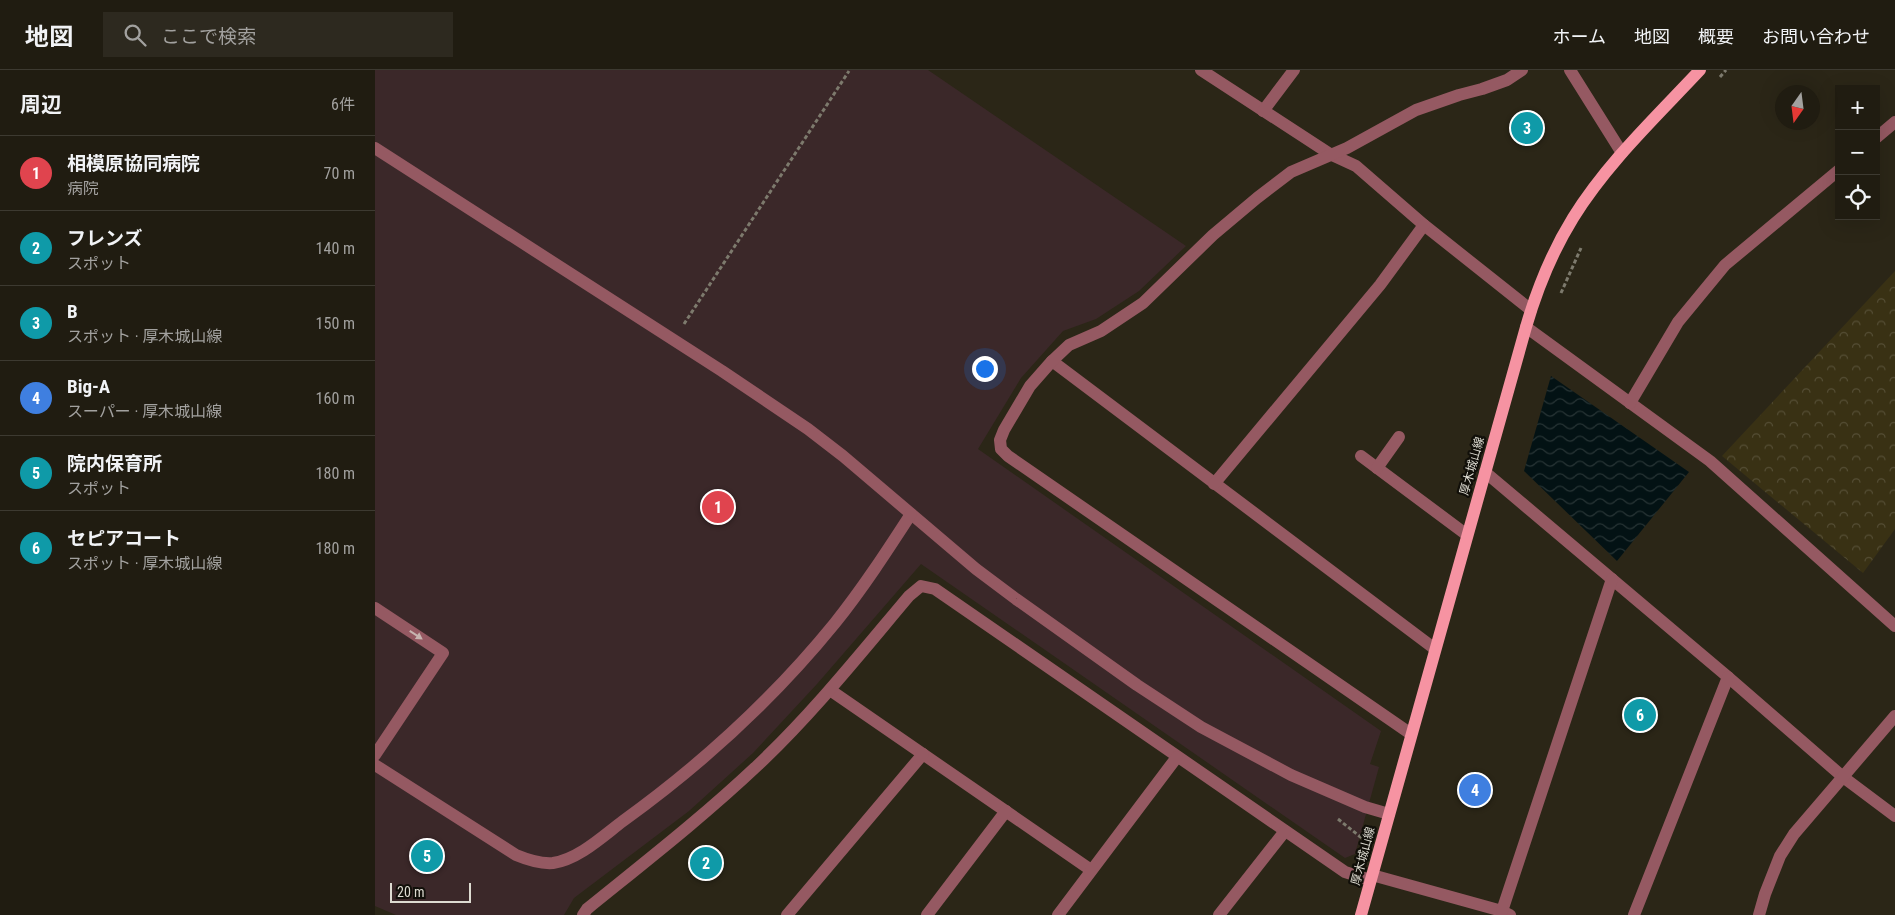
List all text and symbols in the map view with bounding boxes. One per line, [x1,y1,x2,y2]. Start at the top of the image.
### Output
search box [103,12,453,57]
icon: search [121,21,149,49]
text: 地図 [25,23,73,51]
text: ここで検索 [161,25,256,48]
text: ホーム [1553,26,1606,47]
text: 地図 [1634,26,1670,47]
text: 概要 [1698,26,1734,47]
text: お問い合わせ [1762,26,1870,47]
north arrow [1775,85,1820,130]
map controls [1835,85,1880,220]
button: + [1835,85,1880,130]
text: 周辺 [20,93,62,117]
text: 6件 [331,95,355,114]
pin: 3 [1511,109,1543,147]
button: − [1835,130,1880,175]
text: 相模原協同病院 [67,152,200,175]
text: 1 [32,164,40,183]
text: 70 m [323,164,355,183]
button: locate [1835,175,1880,220]
text: 病院 [67,179,99,198]
text: フレンズ [67,227,143,250]
text: 2 [32,239,40,258]
text: 140 m [316,239,355,258]
text: スポット [67,254,131,273]
text: B [67,300,78,323]
text: 3 [32,314,40,333]
text: 150 m [316,314,355,333]
text: スポット · 厚木城山線 [67,327,222,346]
your location [972,356,998,382]
text: Big-A [67,375,110,398]
text: 4 [32,389,40,408]
text: 160 m [316,389,355,408]
text: スーパー · 厚木城山線 [67,402,222,421]
street label: 厚木城山線 [1457,435,1487,497]
text: 院内保育所 [67,452,162,475]
text: 5 [32,464,40,483]
text: 180 m [316,464,355,483]
text: スポット [67,479,131,498]
pin: 1 [702,488,734,526]
text: セピアコート [67,527,181,550]
text: 6 [32,539,40,558]
text: 180 m [316,539,355,558]
text: スポット · 厚木城山線 [67,554,222,573]
one-way arrow [409,630,422,639]
pin: 6 [1624,696,1656,734]
pin: 4 [1459,771,1491,809]
street label: 厚木城山線 [1348,825,1378,887]
pin: 5 [411,837,443,875]
pin: 2 [690,844,722,882]
scale bar [390,880,471,903]
text: 20 m [397,884,425,900]

